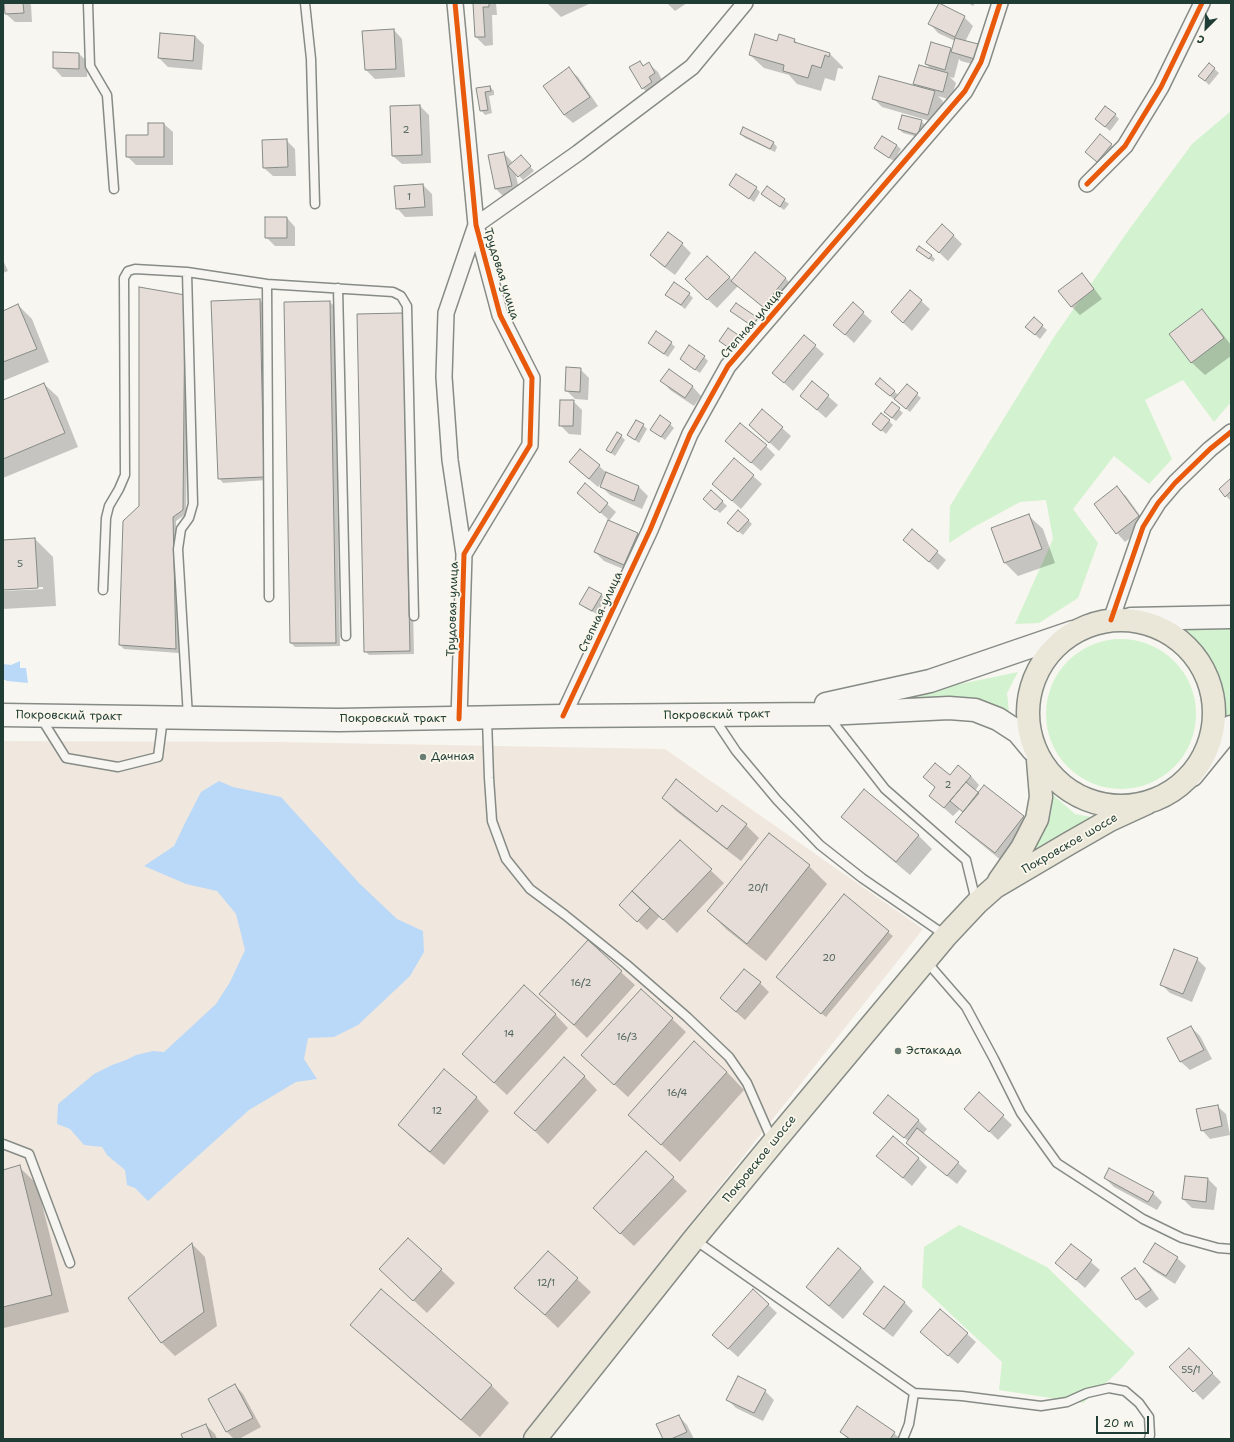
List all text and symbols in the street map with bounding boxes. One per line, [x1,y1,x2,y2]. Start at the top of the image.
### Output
north arrow [1186,8,1226,48]
text: С [1195,31,1207,48]
house number: 2 [403,124,409,136]
house number: 1 [407,191,411,203]
street label: Трудовая улица [480,226,522,322]
street label: Степная улица [718,286,786,362]
house number: 5 [17,558,23,570]
street label: Трудовая улица [444,561,462,657]
street label: Степная улица [576,569,626,655]
street label: Покровский тракт [664,707,770,723]
street label: Покровский тракт [16,708,122,724]
street label: Покровский тракт [340,712,446,726]
place label: Дачная [431,750,475,764]
marker: Дачная [418,752,428,762]
house number: 2 [945,779,951,791]
street label: Покровское шоссе [1020,811,1120,877]
house number: 20/1 [747,882,769,894]
house number: 20 [822,952,836,964]
house number: 16/2 [570,977,592,989]
house number: 14 [504,1028,514,1040]
house number: 16/3 [616,1031,638,1043]
place label: Эстакада [906,1044,961,1058]
marker: Эстакада [893,1046,903,1056]
house number: 16/4 [667,1087,687,1099]
house number: 12 [432,1105,442,1117]
street label: Покровское шоссе [720,1112,800,1206]
house number: 12/1 [537,1277,555,1289]
house number: 55/1 [1181,1364,1201,1376]
scale bar [1098,1408,1151,1434]
text: 20 m [1103,1415,1134,1431]

